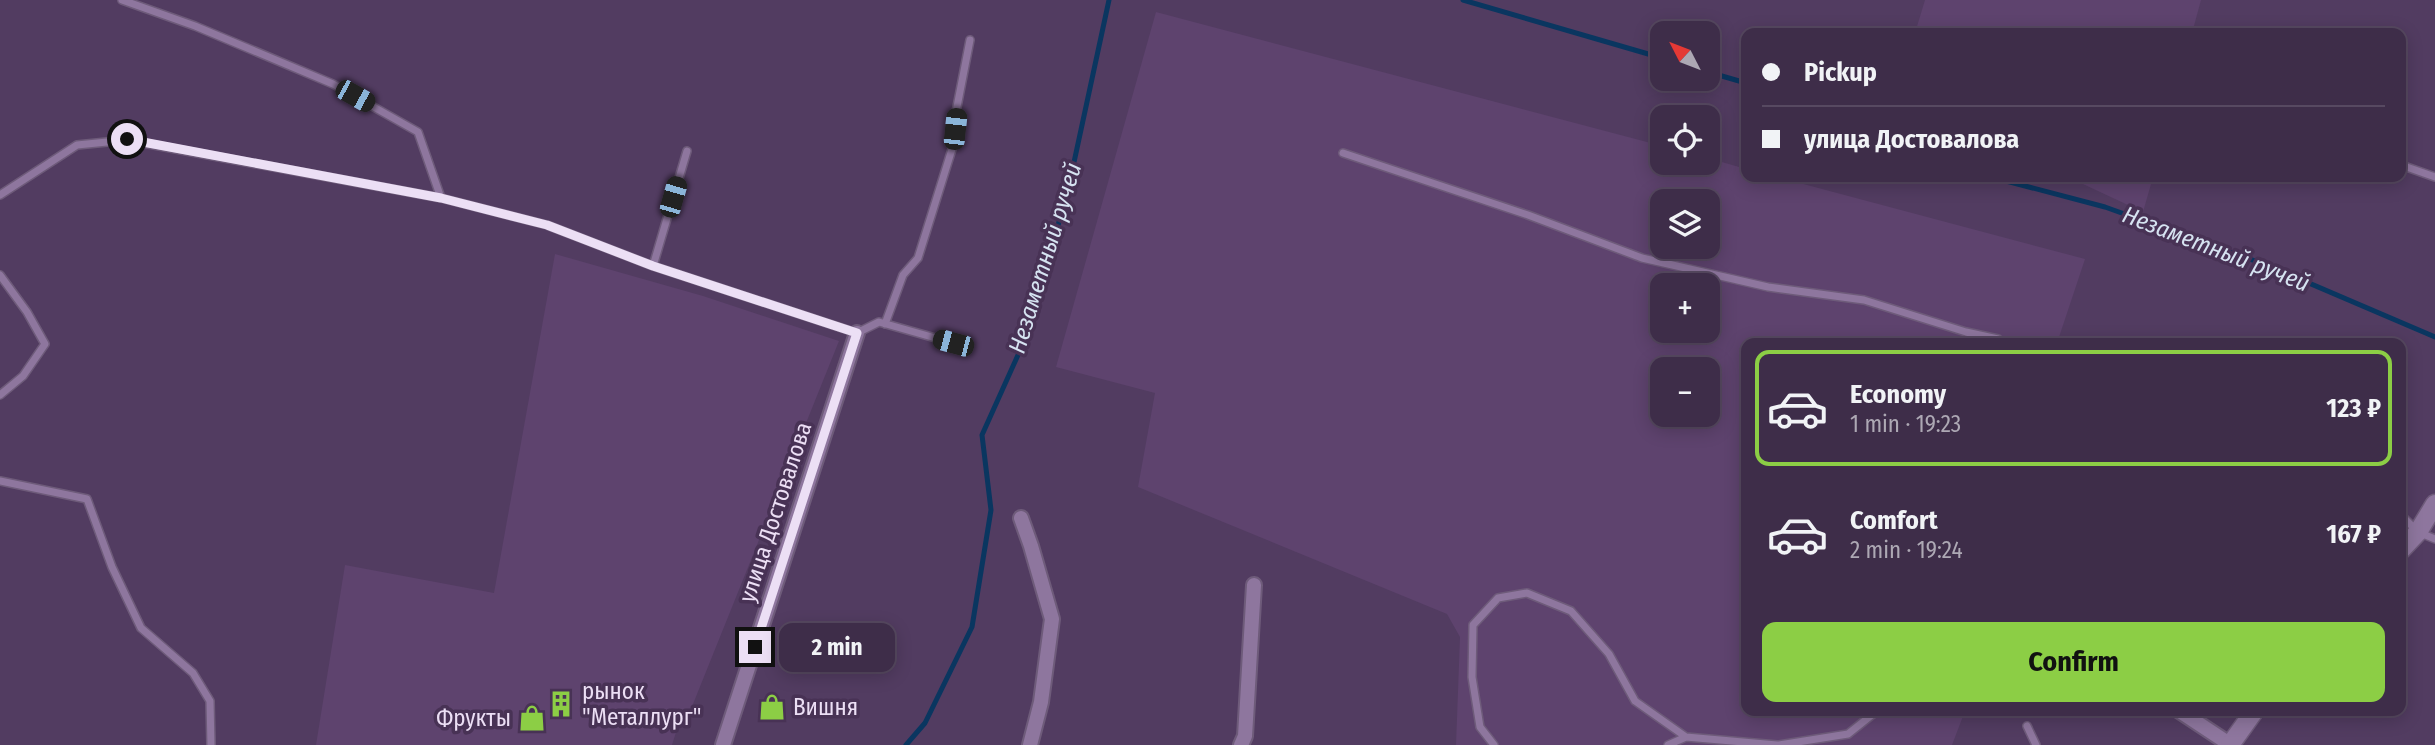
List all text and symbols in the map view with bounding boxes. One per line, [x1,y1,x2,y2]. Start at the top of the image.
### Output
north arrow [1650,21,1720,91]
map controls [1650,21,1720,427]
text: Pickup [1804,57,1877,88]
car [332,77,379,115]
button: locate [1650,105,1720,175]
car [943,107,968,151]
route start [111,123,143,155]
text: улица Достовалова [1804,124,2019,155]
water label: Незаметный ручей [1003,159,1087,357]
car [658,174,689,220]
button: layers [1650,189,1720,259]
water label: Незаметный ручей [2118,200,2314,298]
button: + [1650,273,1720,343]
car [930,327,977,359]
button: − [1650,357,1720,427]
icon: car [1766,377,1829,440]
text: Economy [1850,379,1946,410]
text: 123 ₽ [2326,393,2381,424]
text: 1 min · 19:23 [1850,410,1961,438]
street label: улица Достовалова [733,418,817,606]
icon: car [1766,503,1829,566]
text: Comfort [1850,505,1938,536]
text: 167 ₽ [2326,519,2381,550]
text: 2 min · 19:24 [1850,536,1963,564]
callout: 2 min [780,622,895,672]
button: Confirm [1762,622,2385,702]
route end [739,631,771,663]
text: 2 min [812,633,863,661]
place label: рынок "Металлург" [582,677,702,731]
building icon: рынок "Металлург" [546,689,576,719]
shop icon: Вишня [757,692,787,722]
place label: Вишня [793,693,858,721]
shop icon: Фрукты [517,703,547,733]
place label: Фрукты [436,704,511,732]

